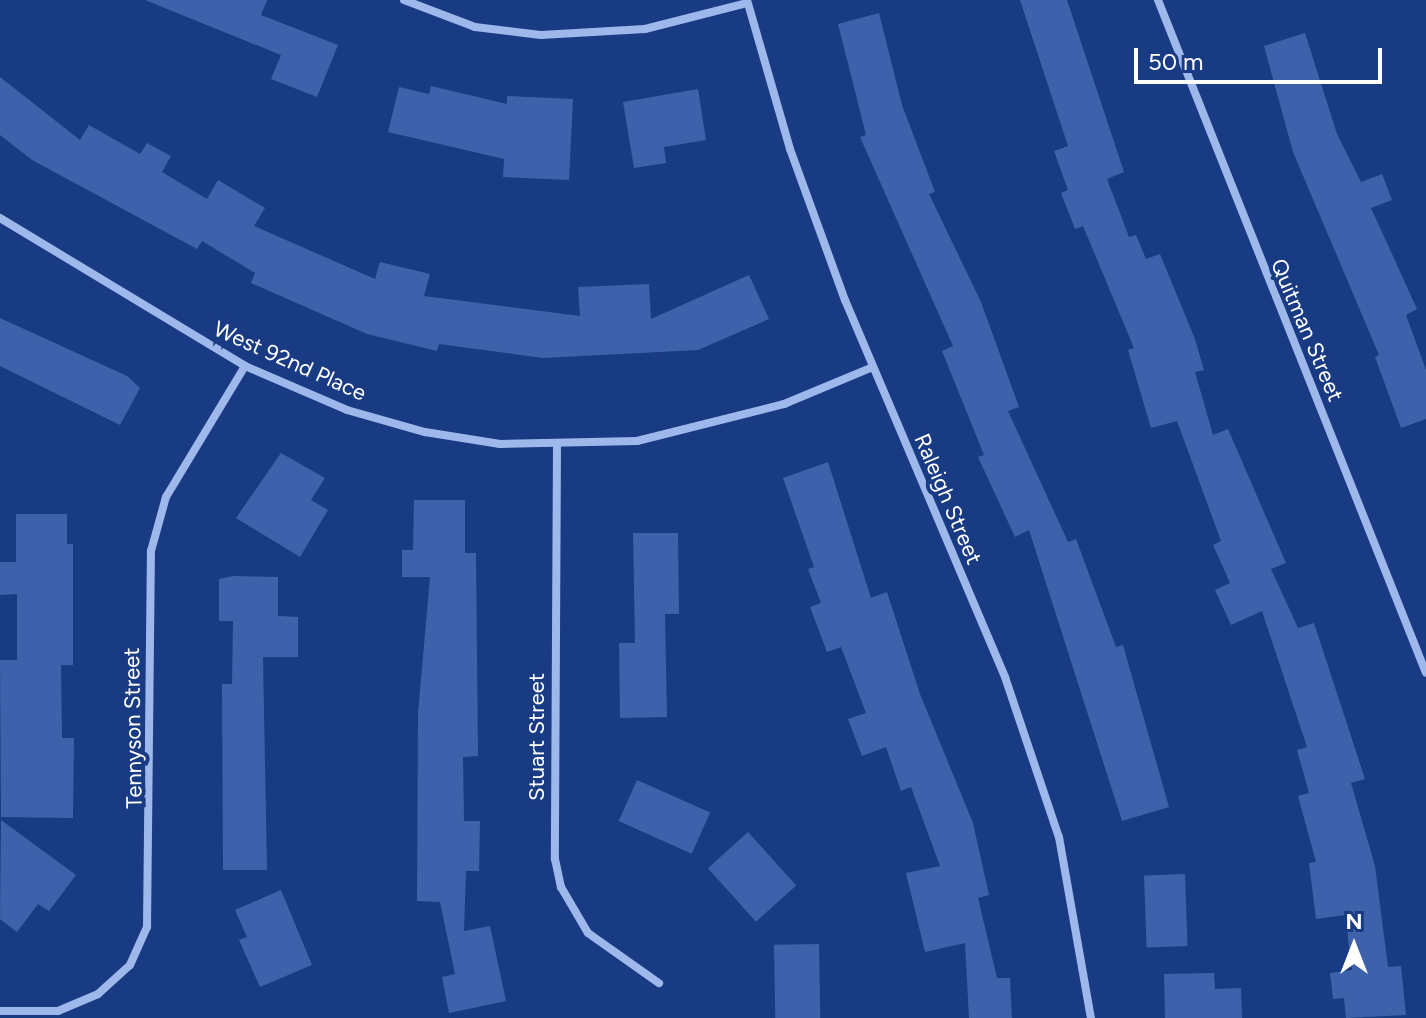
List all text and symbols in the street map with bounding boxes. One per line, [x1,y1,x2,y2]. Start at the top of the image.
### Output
scale bar [1138,32,1386,82]
text: 50 m [1148,47,1204,76]
street label: Quitman Street [1265,255,1349,405]
street label: West 92nd Place [210,316,370,406]
street label: Raleigh Street [909,430,987,568]
street label: Tennyson Street [118,647,148,809]
street label: Stuart Street [524,673,550,801]
north arrow [1314,906,1394,986]
text: N [1345,908,1363,935]

